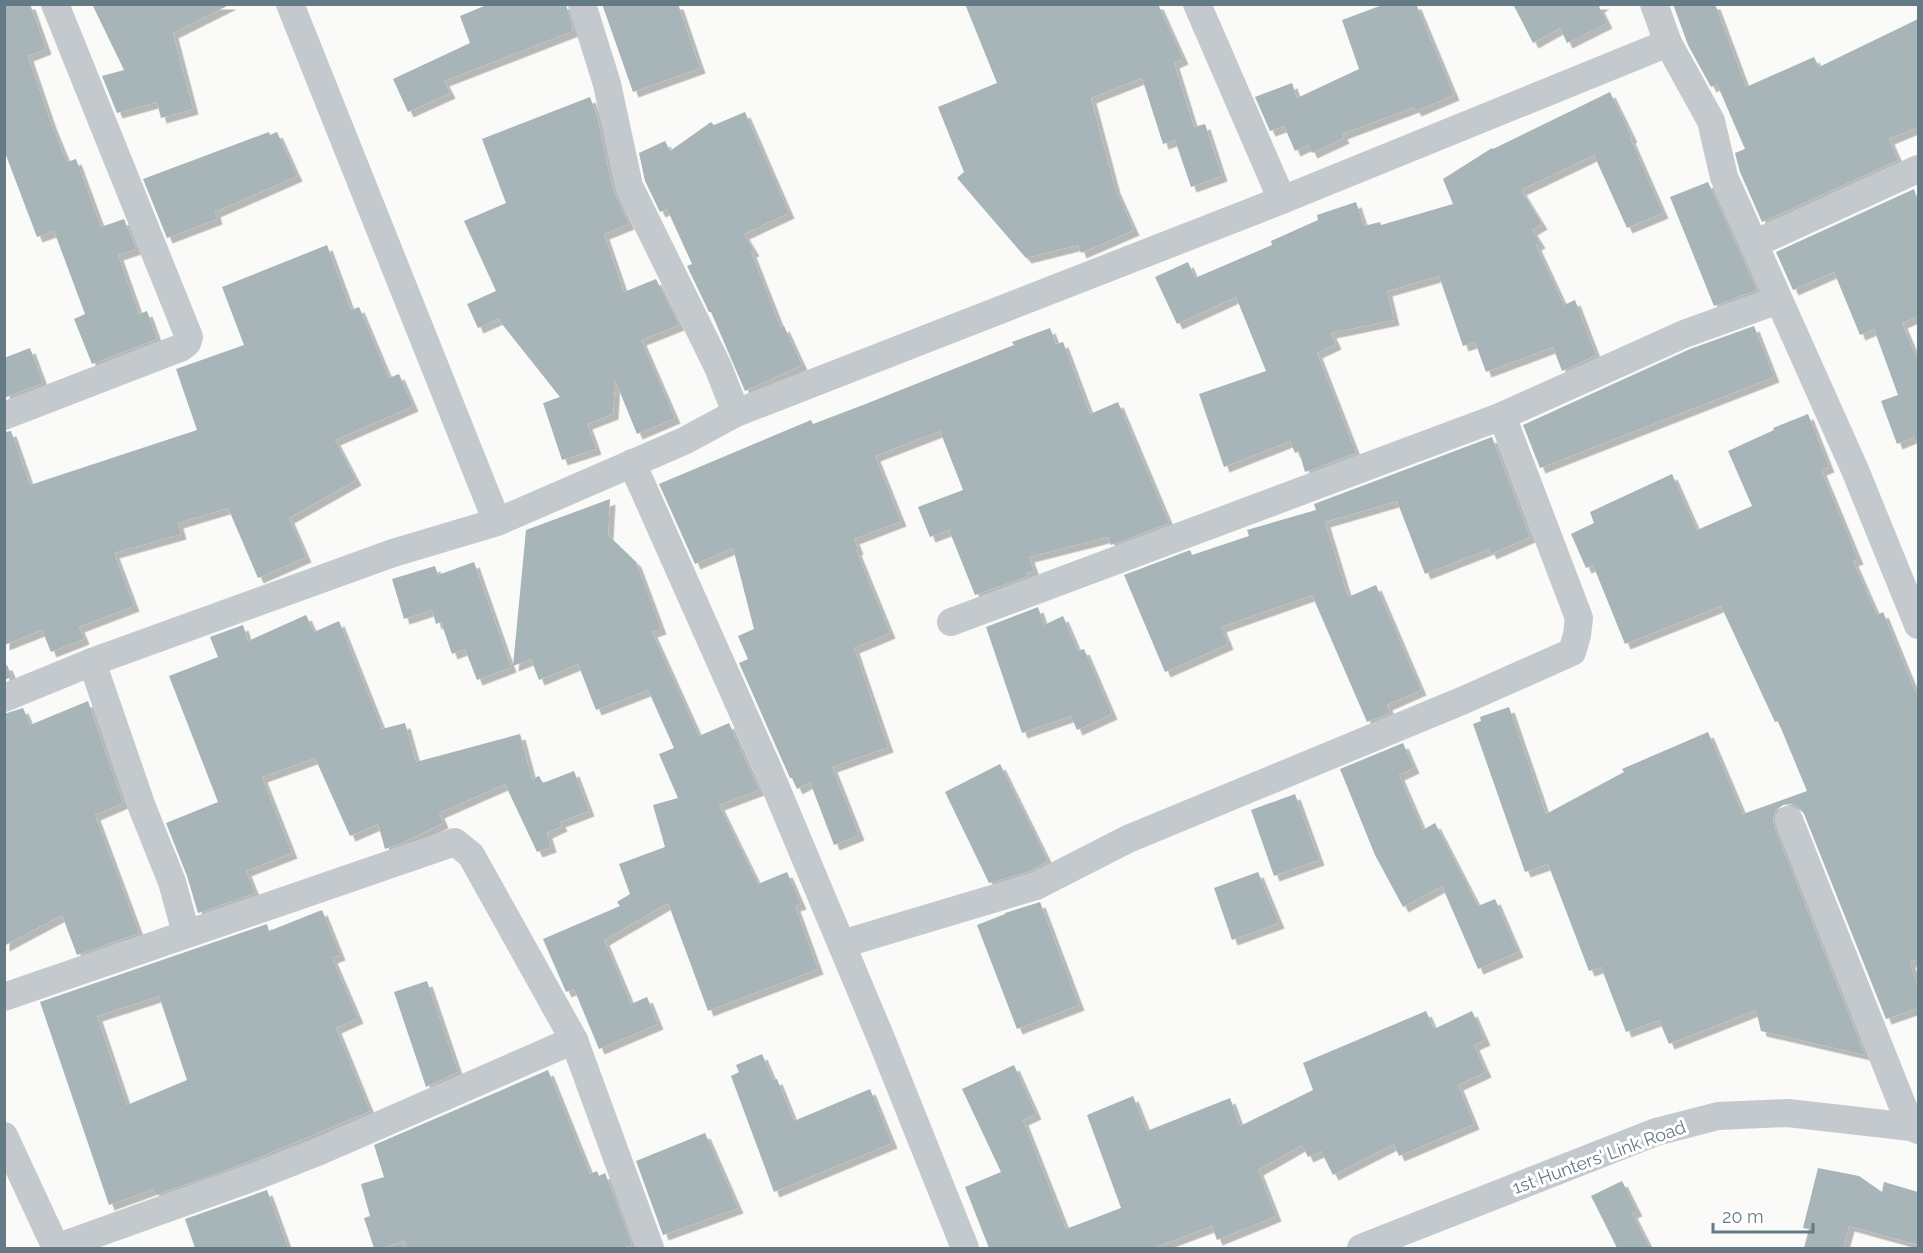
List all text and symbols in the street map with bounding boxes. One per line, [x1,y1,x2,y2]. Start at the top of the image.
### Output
street label: 1st Hunters' Link Road [1510,1116,1688,1198]
scale bar [1713,1196,1814,1234]
text: 20 m [1722,1206,1764,1227]

